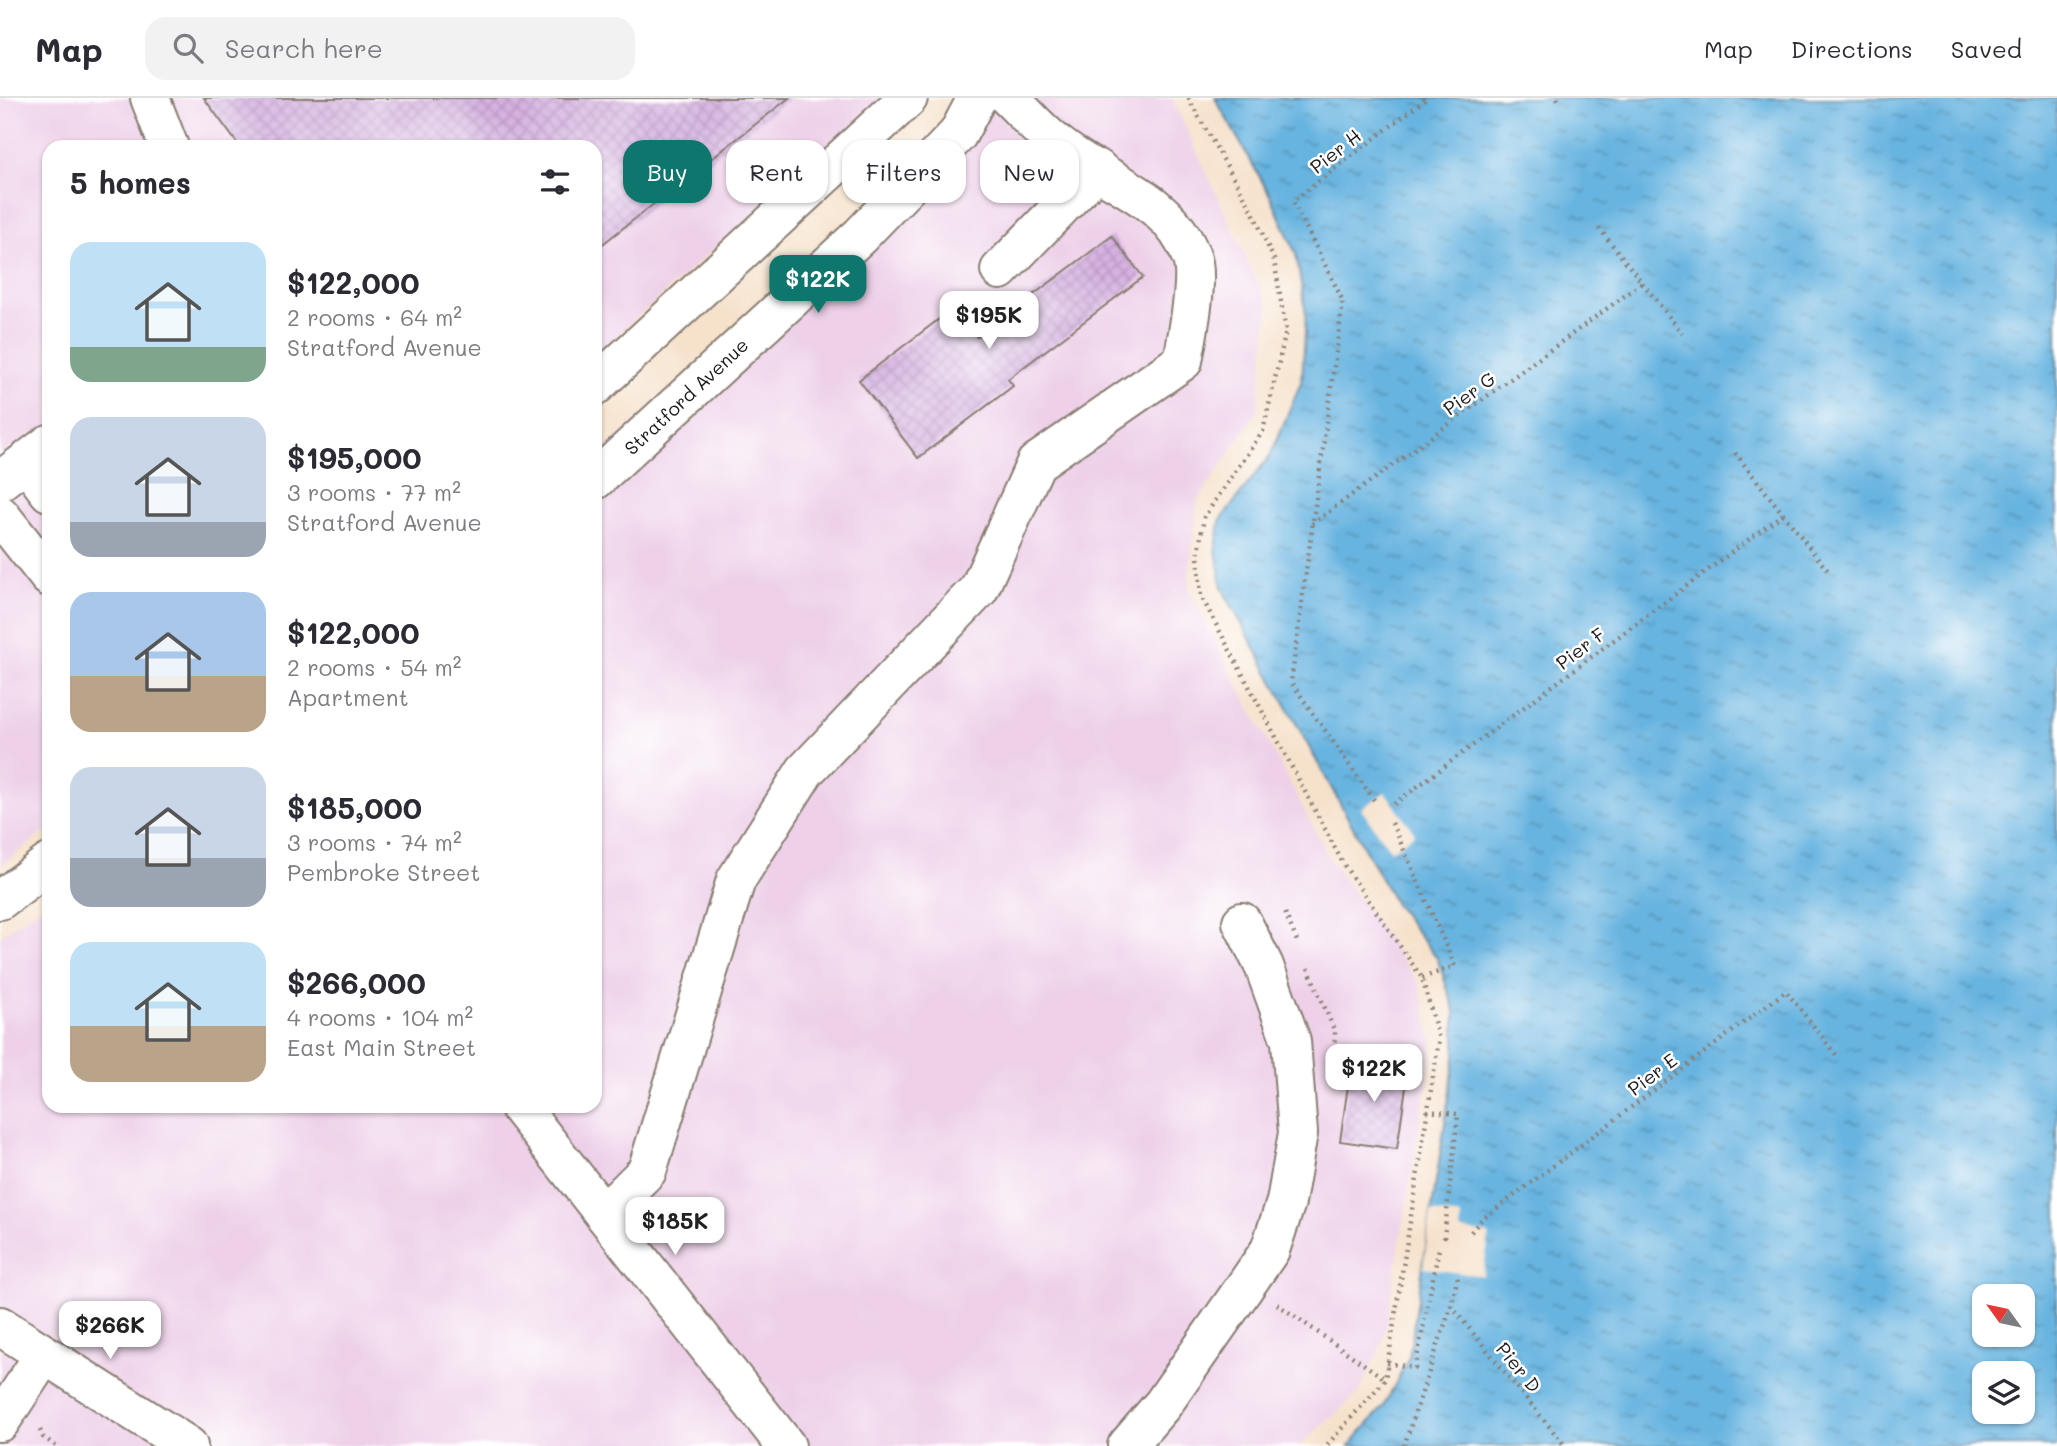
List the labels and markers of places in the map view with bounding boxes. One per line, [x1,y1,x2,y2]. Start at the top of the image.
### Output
pin: $122K [769,256,867,315]
pin: $195K [940,292,1038,351]
pin: $122K [1325,1044,1423,1104]
pin: $185K [626,1198,724,1257]
pin: $266K [61,1302,159,1361]

